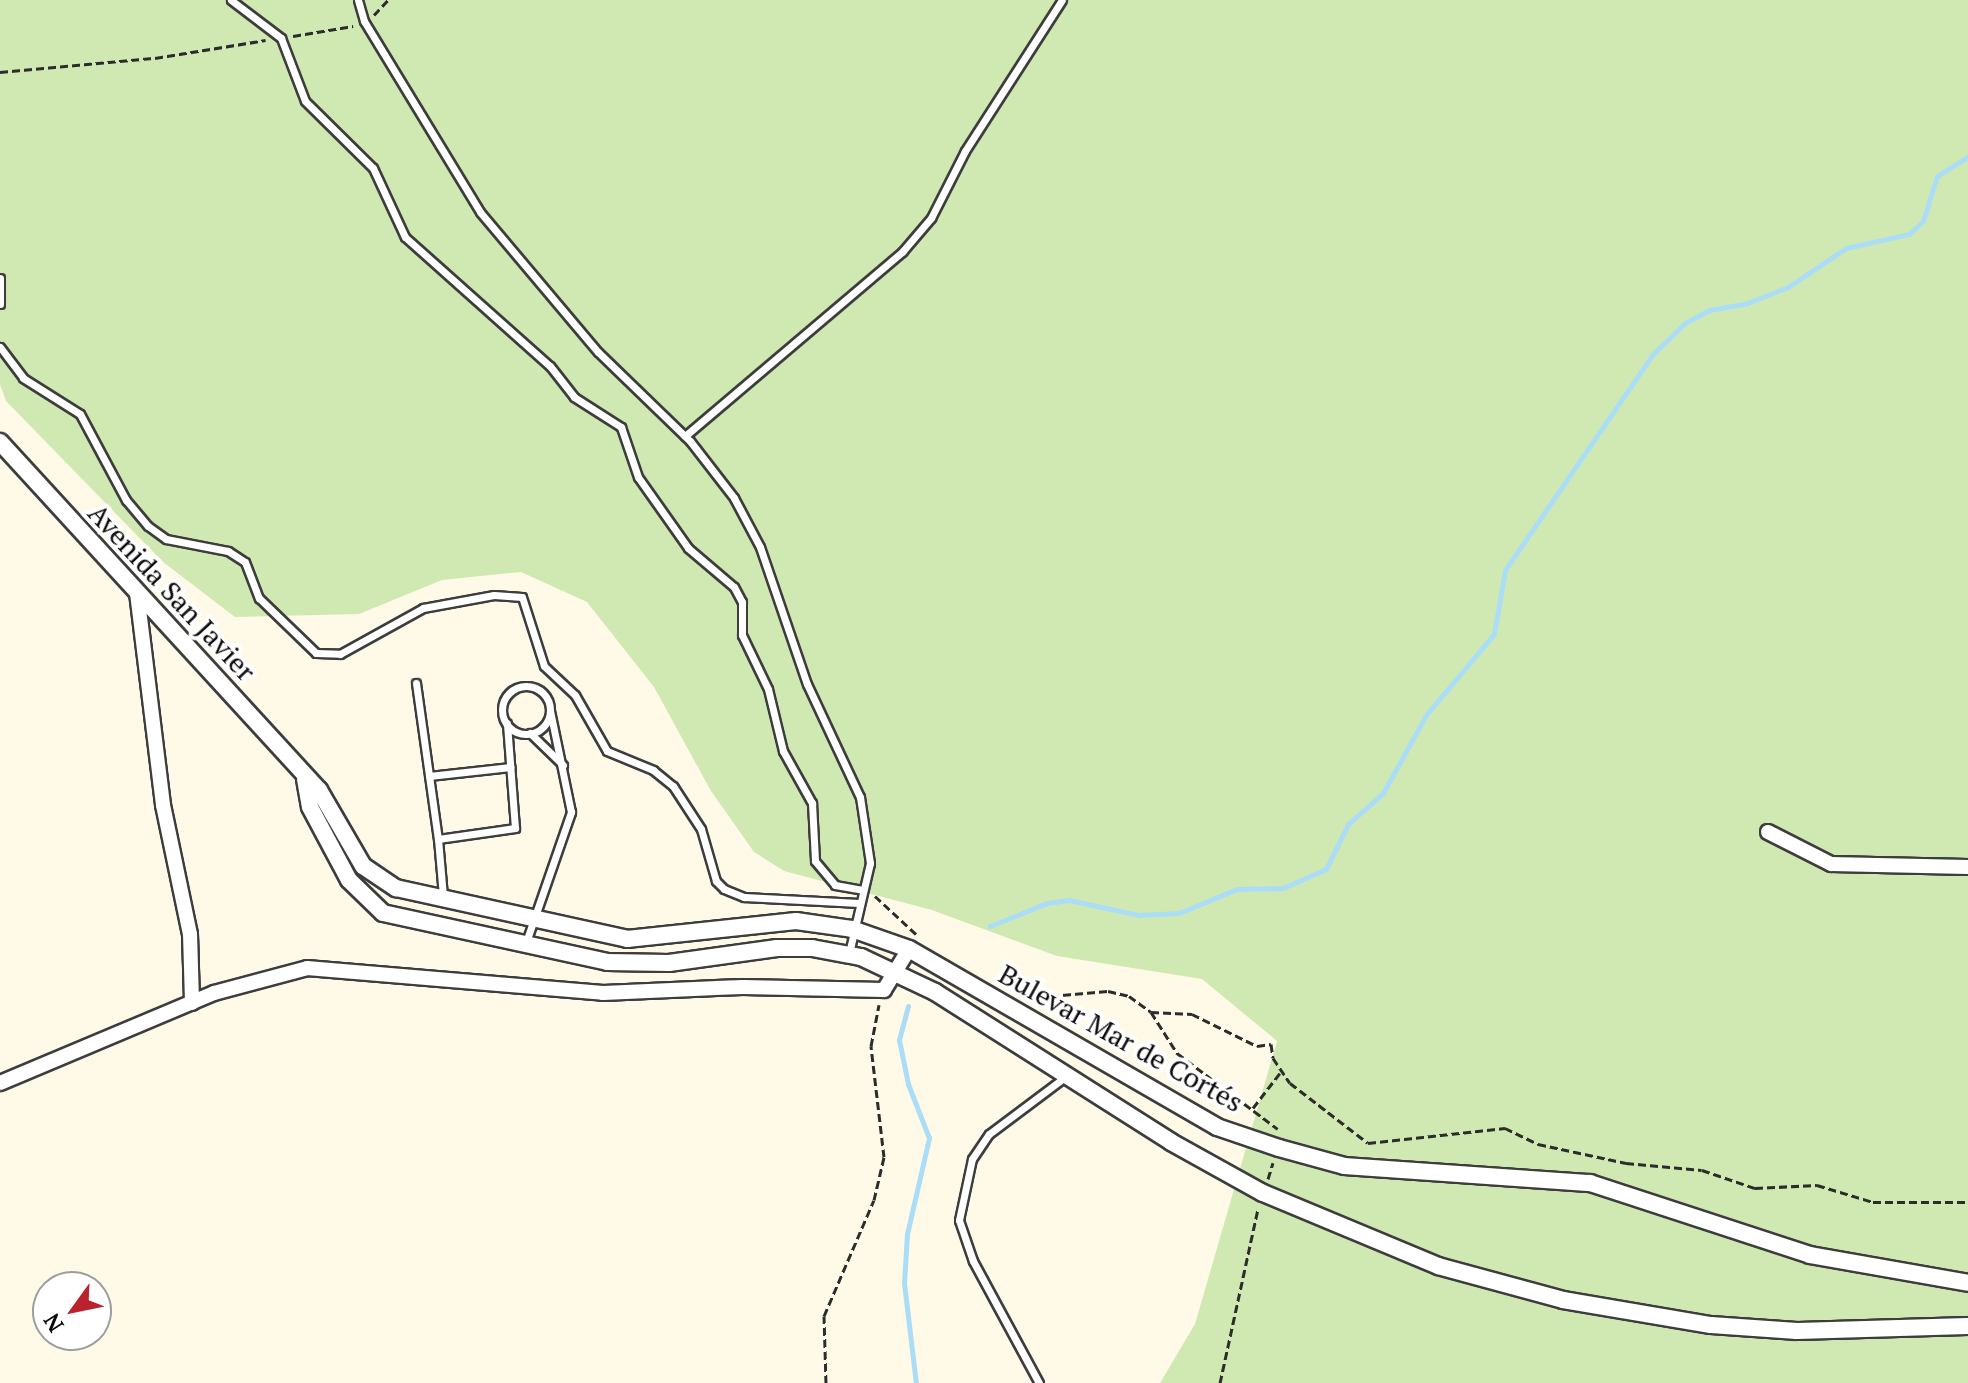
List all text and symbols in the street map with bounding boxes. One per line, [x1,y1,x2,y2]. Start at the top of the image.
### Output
street label: Avenida San Javier [81,496,263,688]
street label: Bulevar Mar de Cortés [993,957,1249,1119]
north arrow [32,1271,112,1351]
text: N [36,1308,70,1338]

